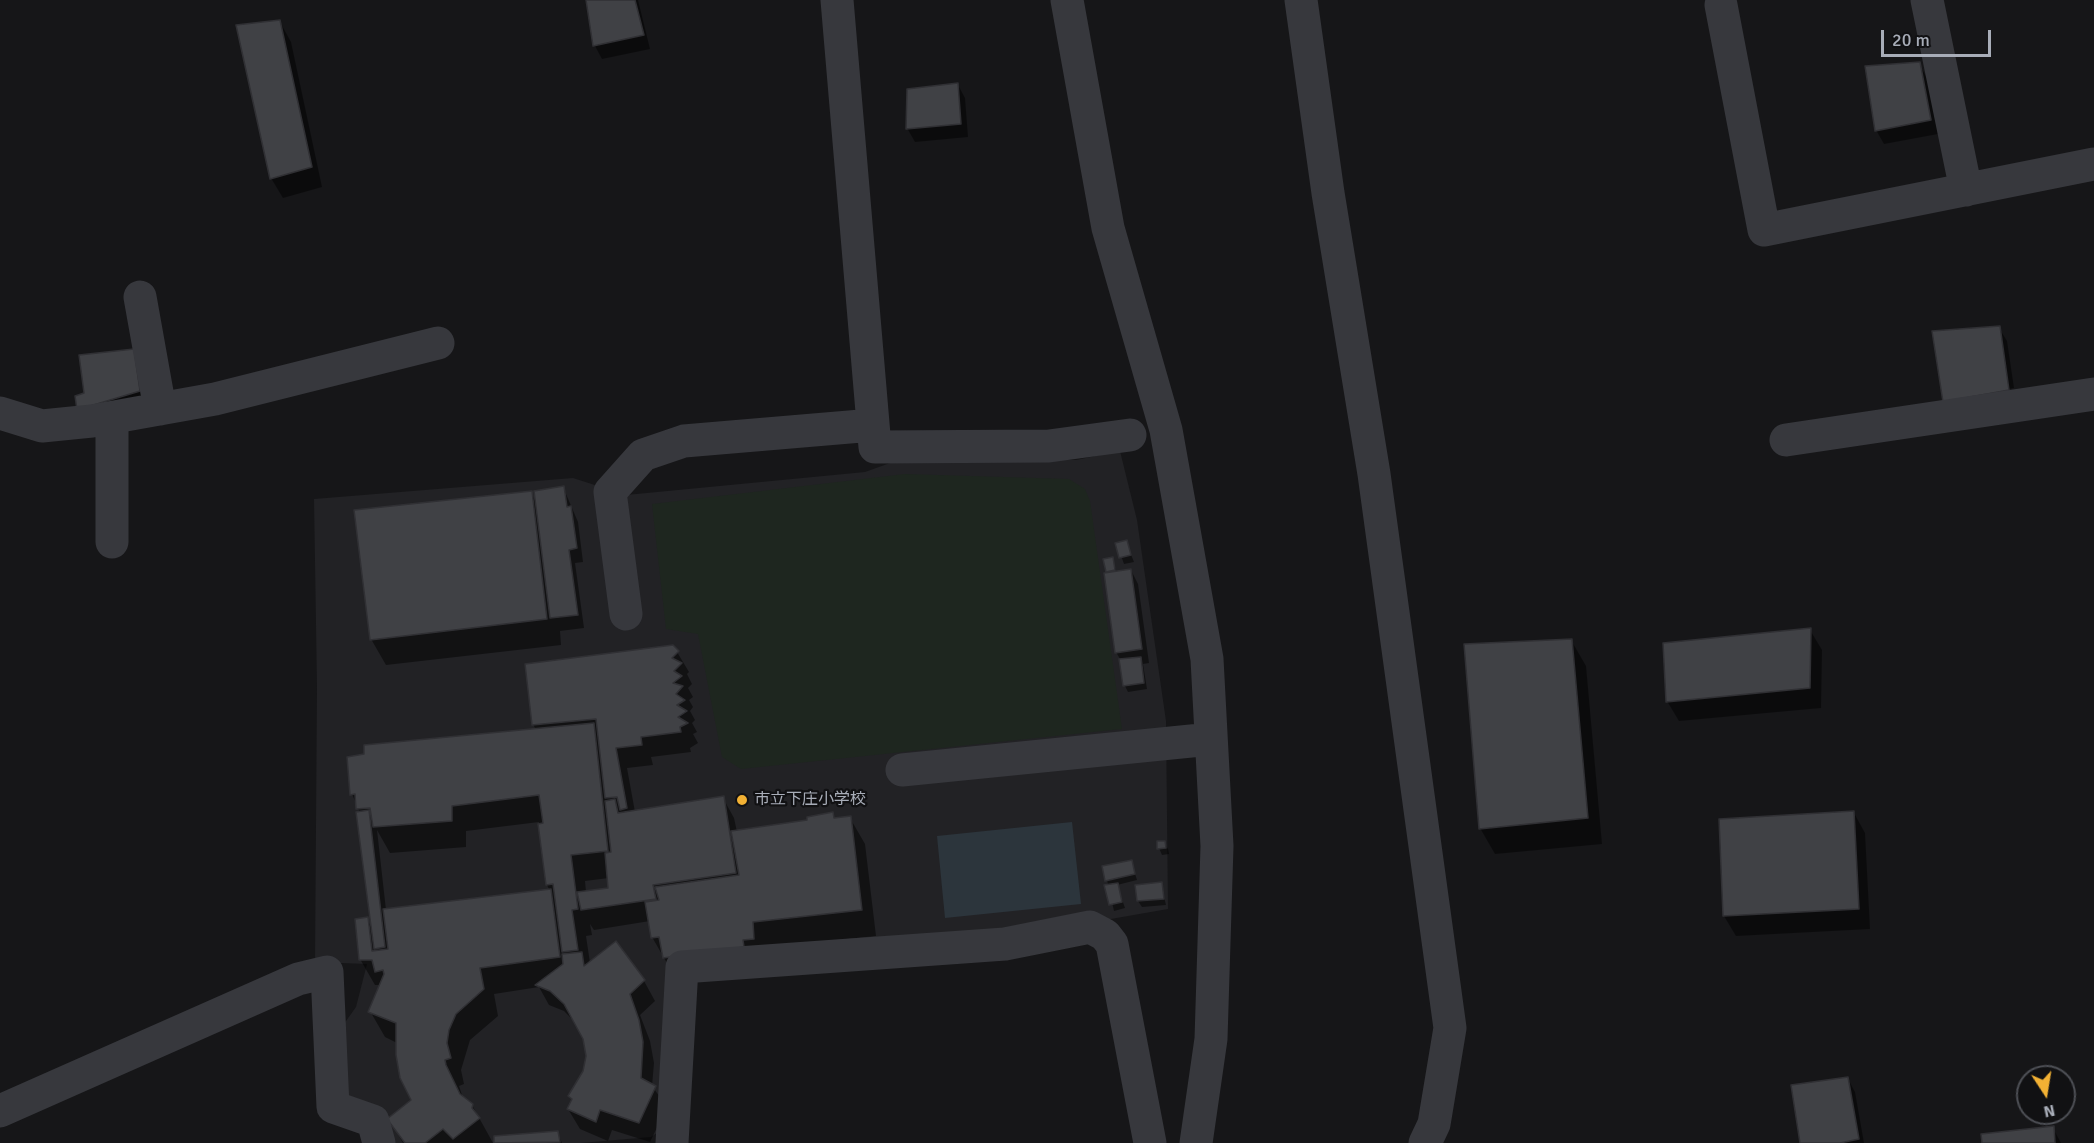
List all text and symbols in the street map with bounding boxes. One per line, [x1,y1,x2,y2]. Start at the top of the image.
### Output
scale bar [1884,18,1994,56]
text: 20 m [1892,29,1930,51]
place label: 市立下庄小学校 [754,790,866,810]
marker: 市立下庄小学校 [735,793,749,807]
north arrow [2016,1065,2076,1125]
text: N [2042,1100,2057,1122]

